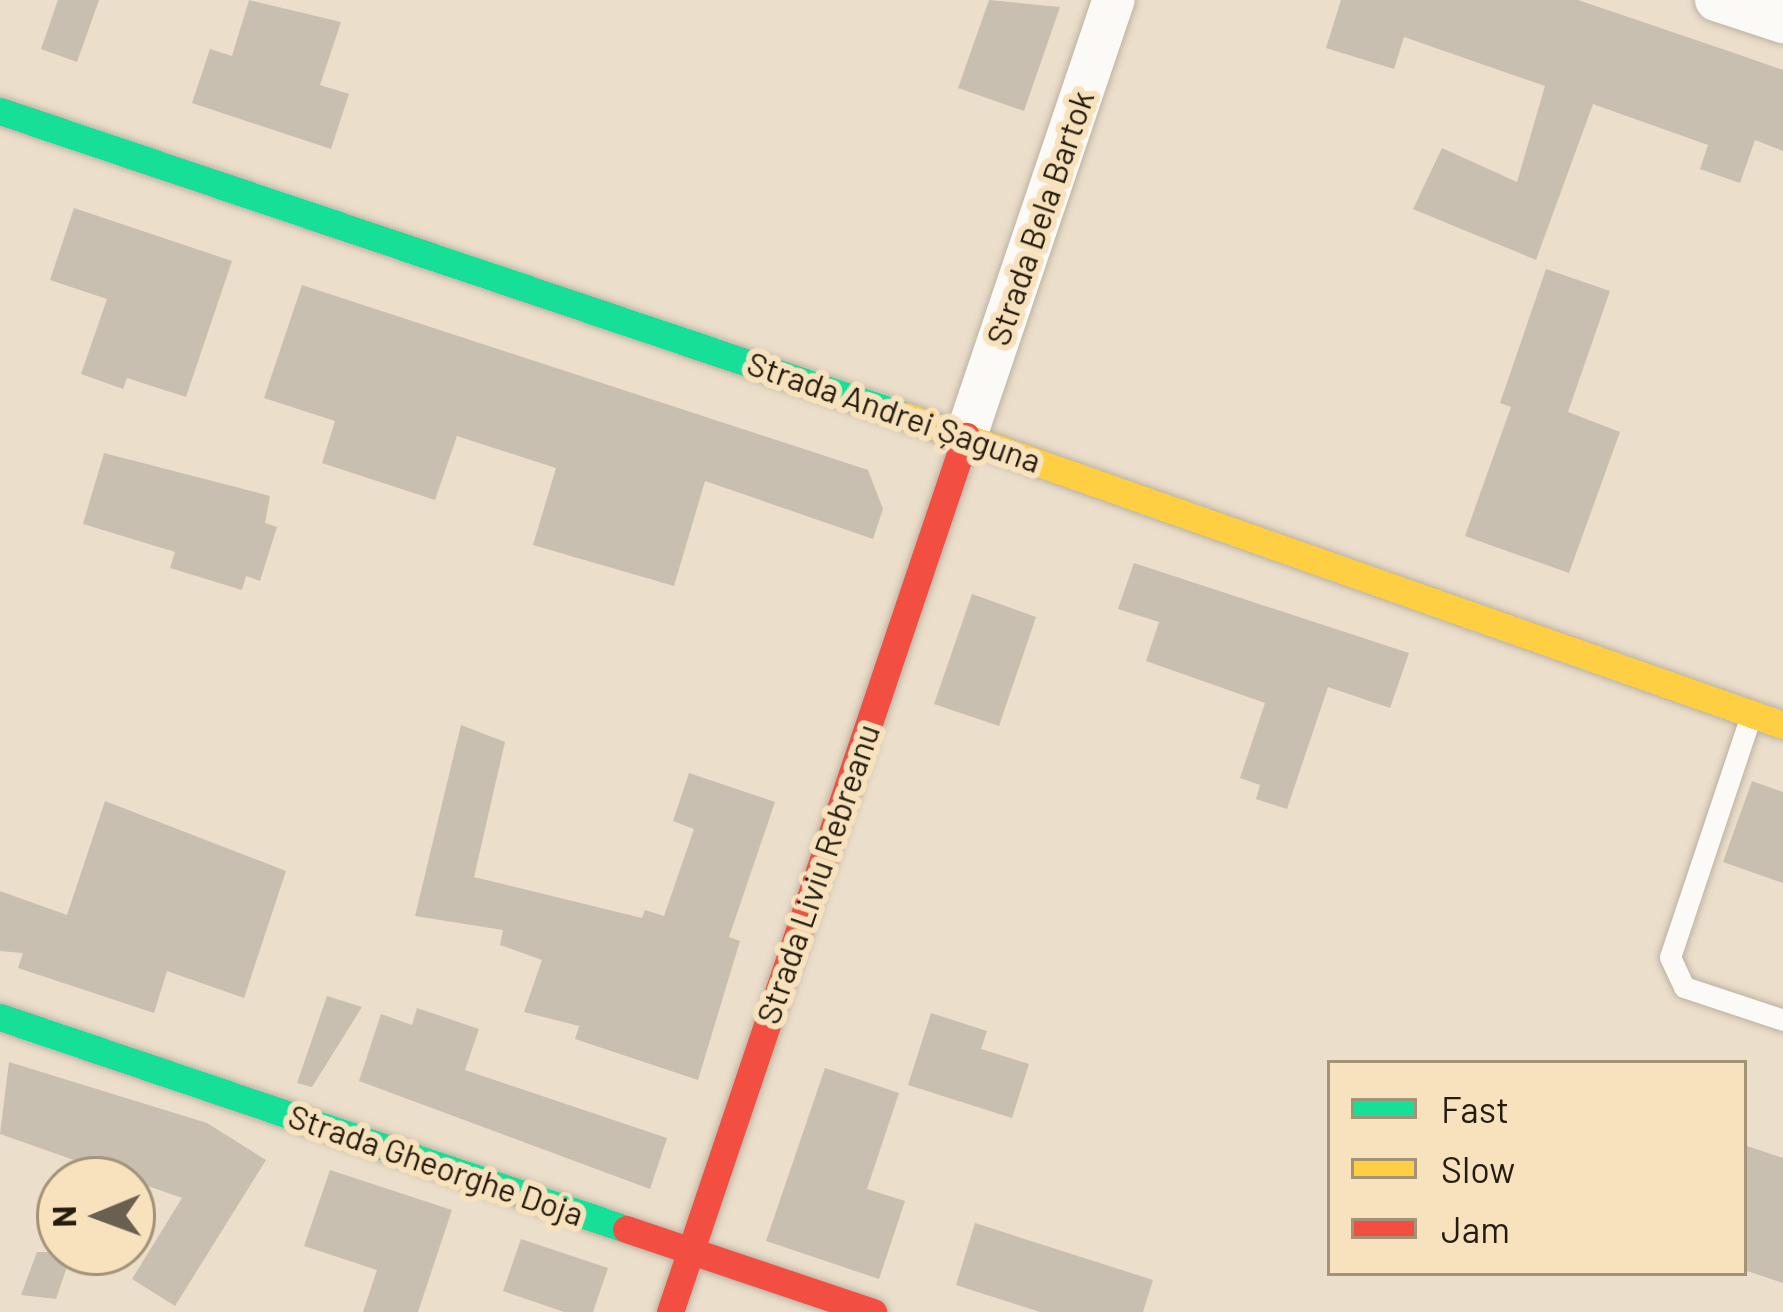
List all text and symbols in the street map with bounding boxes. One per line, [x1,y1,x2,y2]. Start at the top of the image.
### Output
street label: Strada Bela Bartok [978,85,1102,351]
street label: Strada Andrei Șaguna [742,343,1046,481]
street label: Strada Liviu Rebreanu [748,719,888,1029]
legend [1327,1060,1747,1276]
text: Fast [1441,1087,1509,1130]
street label: Strada Gheorghe Doja [283,1096,589,1234]
text: Slow [1441,1147,1515,1190]
north arrow [36,1156,156,1276]
text: N [43,1205,83,1228]
text: Jam [1441,1207,1510,1250]

